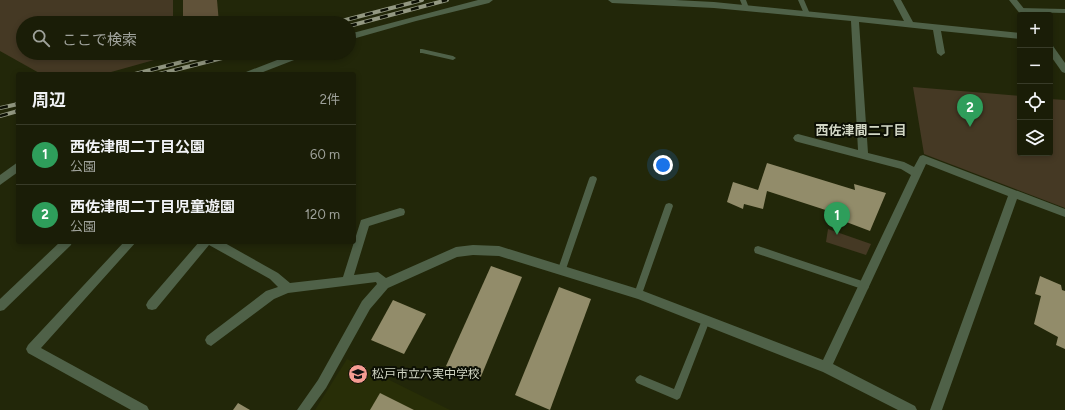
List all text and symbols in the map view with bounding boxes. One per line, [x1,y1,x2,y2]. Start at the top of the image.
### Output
map controls [1017,12,1053,156]
button: + [1017,12,1053,48]
search box [16,16,356,60]
icon: search [30,27,52,49]
text: ここで検索 [62,31,137,49]
button: − [1017,48,1053,84]
button: locate [1017,84,1053,120]
text: 周辺 [32,90,66,110]
text: 2件 [320,92,340,107]
pin: 2 [957,94,983,127]
button: layers [1017,120,1053,156]
district label: 西佐津間二丁目 [815,123,907,138]
text: 西佐津間二丁目公園 [70,138,205,156]
text: 1 [42,147,48,162]
text: 60 m [310,147,340,162]
your location [653,155,673,175]
text: 公園 [70,159,96,174]
text: 西佐津間二丁目児童遊園 [70,198,235,216]
pin: 1 [824,202,850,235]
text: 2 [41,207,49,222]
text: 120 m [305,207,340,222]
text: 公園 [70,219,96,234]
school or university icon: 松戸市立六実中学校 [347,363,369,385]
place label: 松戸市立六実中学校 [372,367,480,381]

